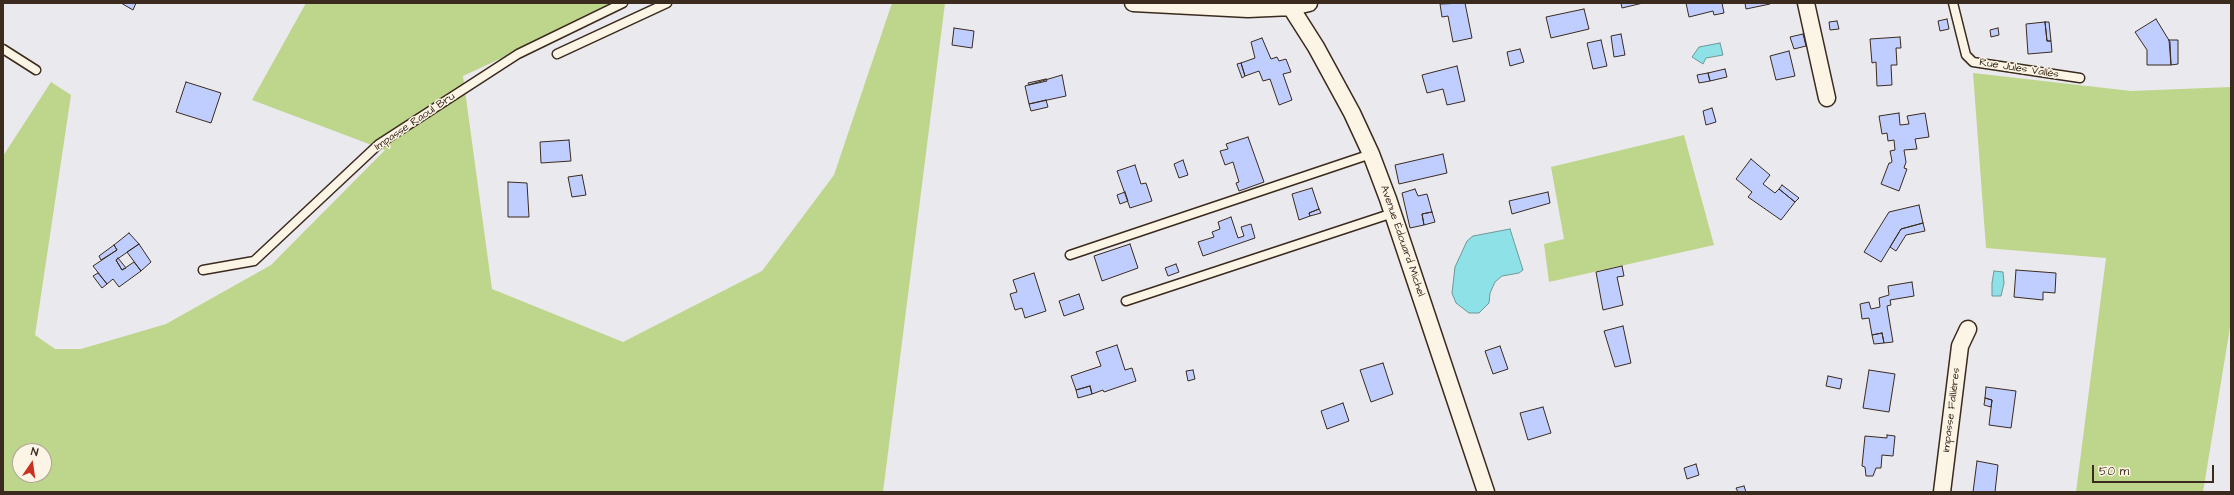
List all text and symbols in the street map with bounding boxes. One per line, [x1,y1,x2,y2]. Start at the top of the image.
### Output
street label: Rue Jules Vallès [1978,56,2060,82]
street label: Impasse Raoul Bru [372,90,458,154]
street label: Avenue Édouard Michel [1377,184,1427,298]
street label: Impasse Fallières [1940,367,1964,453]
north arrow [12,443,52,483]
text: N [30,444,40,460]
scale bar [2094,457,2216,483]
text: 50 m [2099,463,2129,480]

